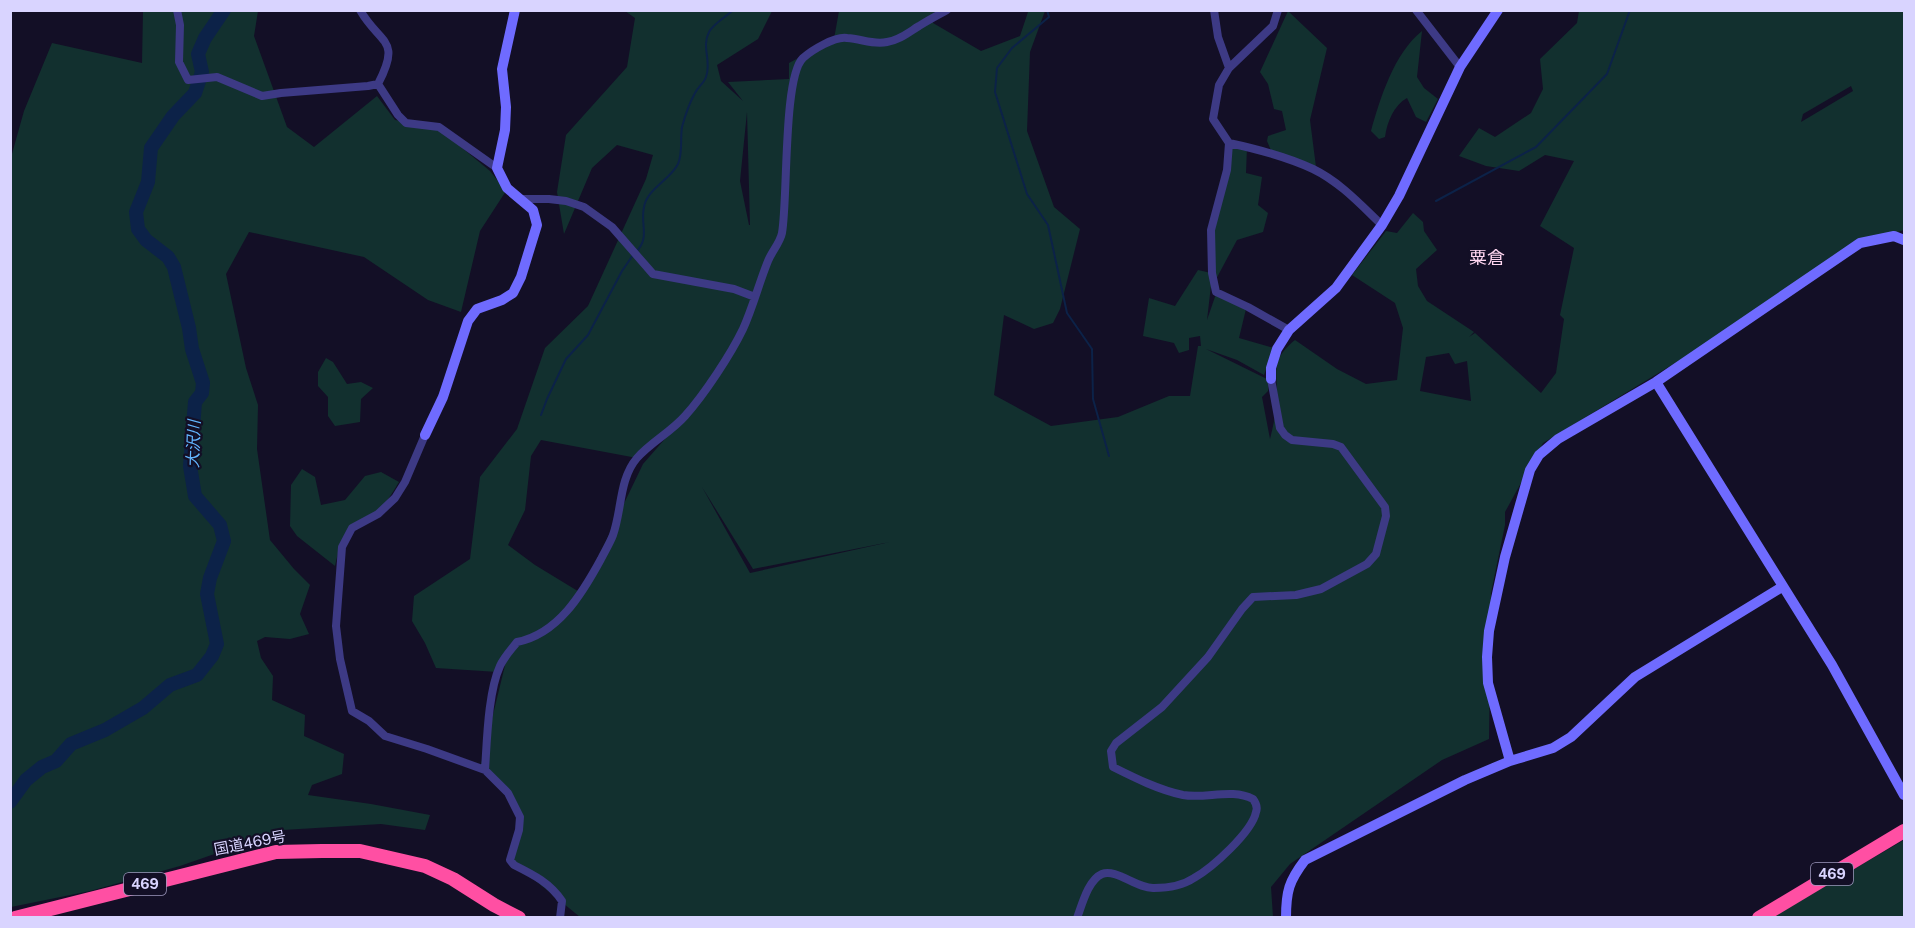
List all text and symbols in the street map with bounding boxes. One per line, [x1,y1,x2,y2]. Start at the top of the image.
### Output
district label: 粟倉 [1469,247,1505,268]
water label: 大沢川 [183,418,204,468]
street label: 国道469号 [212,827,287,858]
road number: 469 [1811,863,1853,885]
road number: 469 [124,873,166,895]

